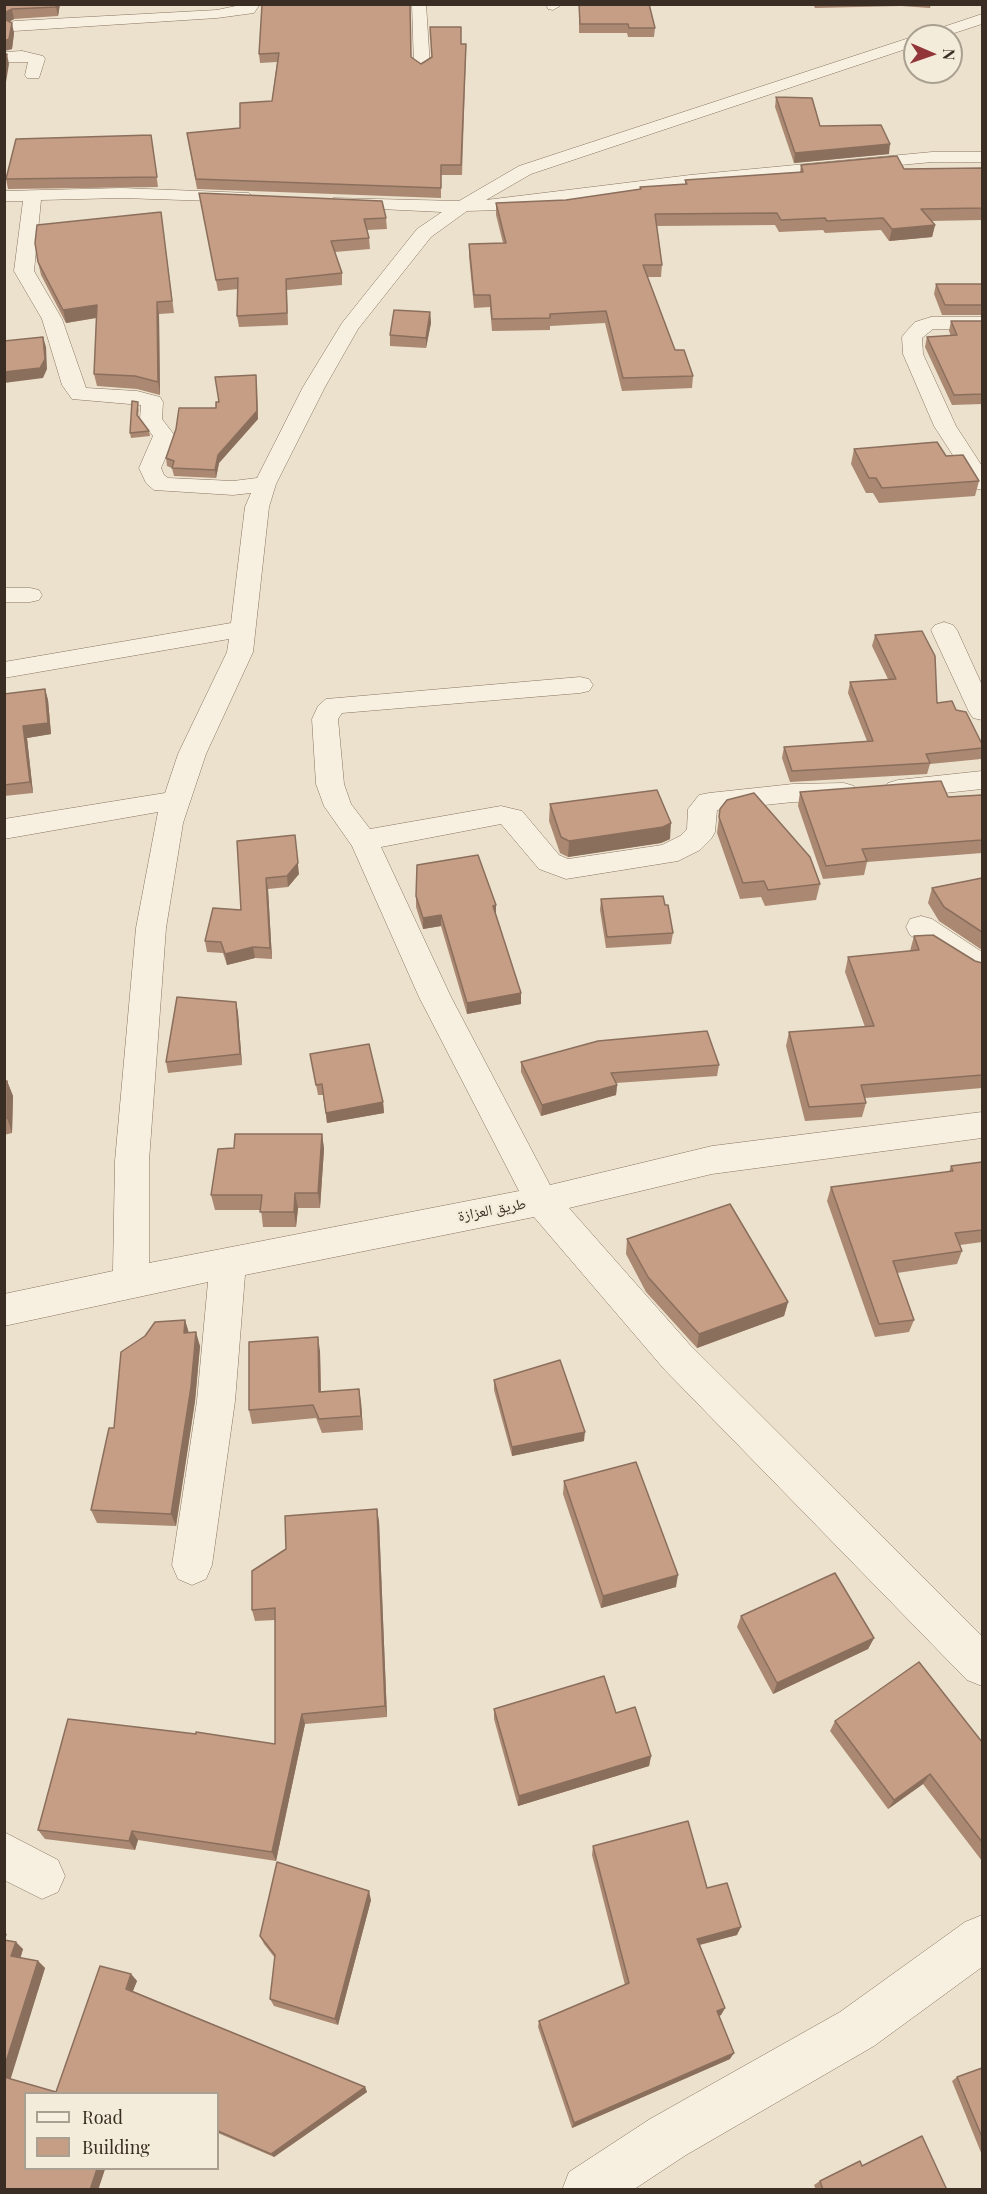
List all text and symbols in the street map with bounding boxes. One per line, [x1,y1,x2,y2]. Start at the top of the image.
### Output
north arrow [903,24,963,84]
text: N [939,48,960,61]
street label: طريق العزازة [456,1195,528,1225]
legend [24,2092,219,2170]
text: Road [82,2105,123,2129]
text: Building [82,2135,150,2159]

